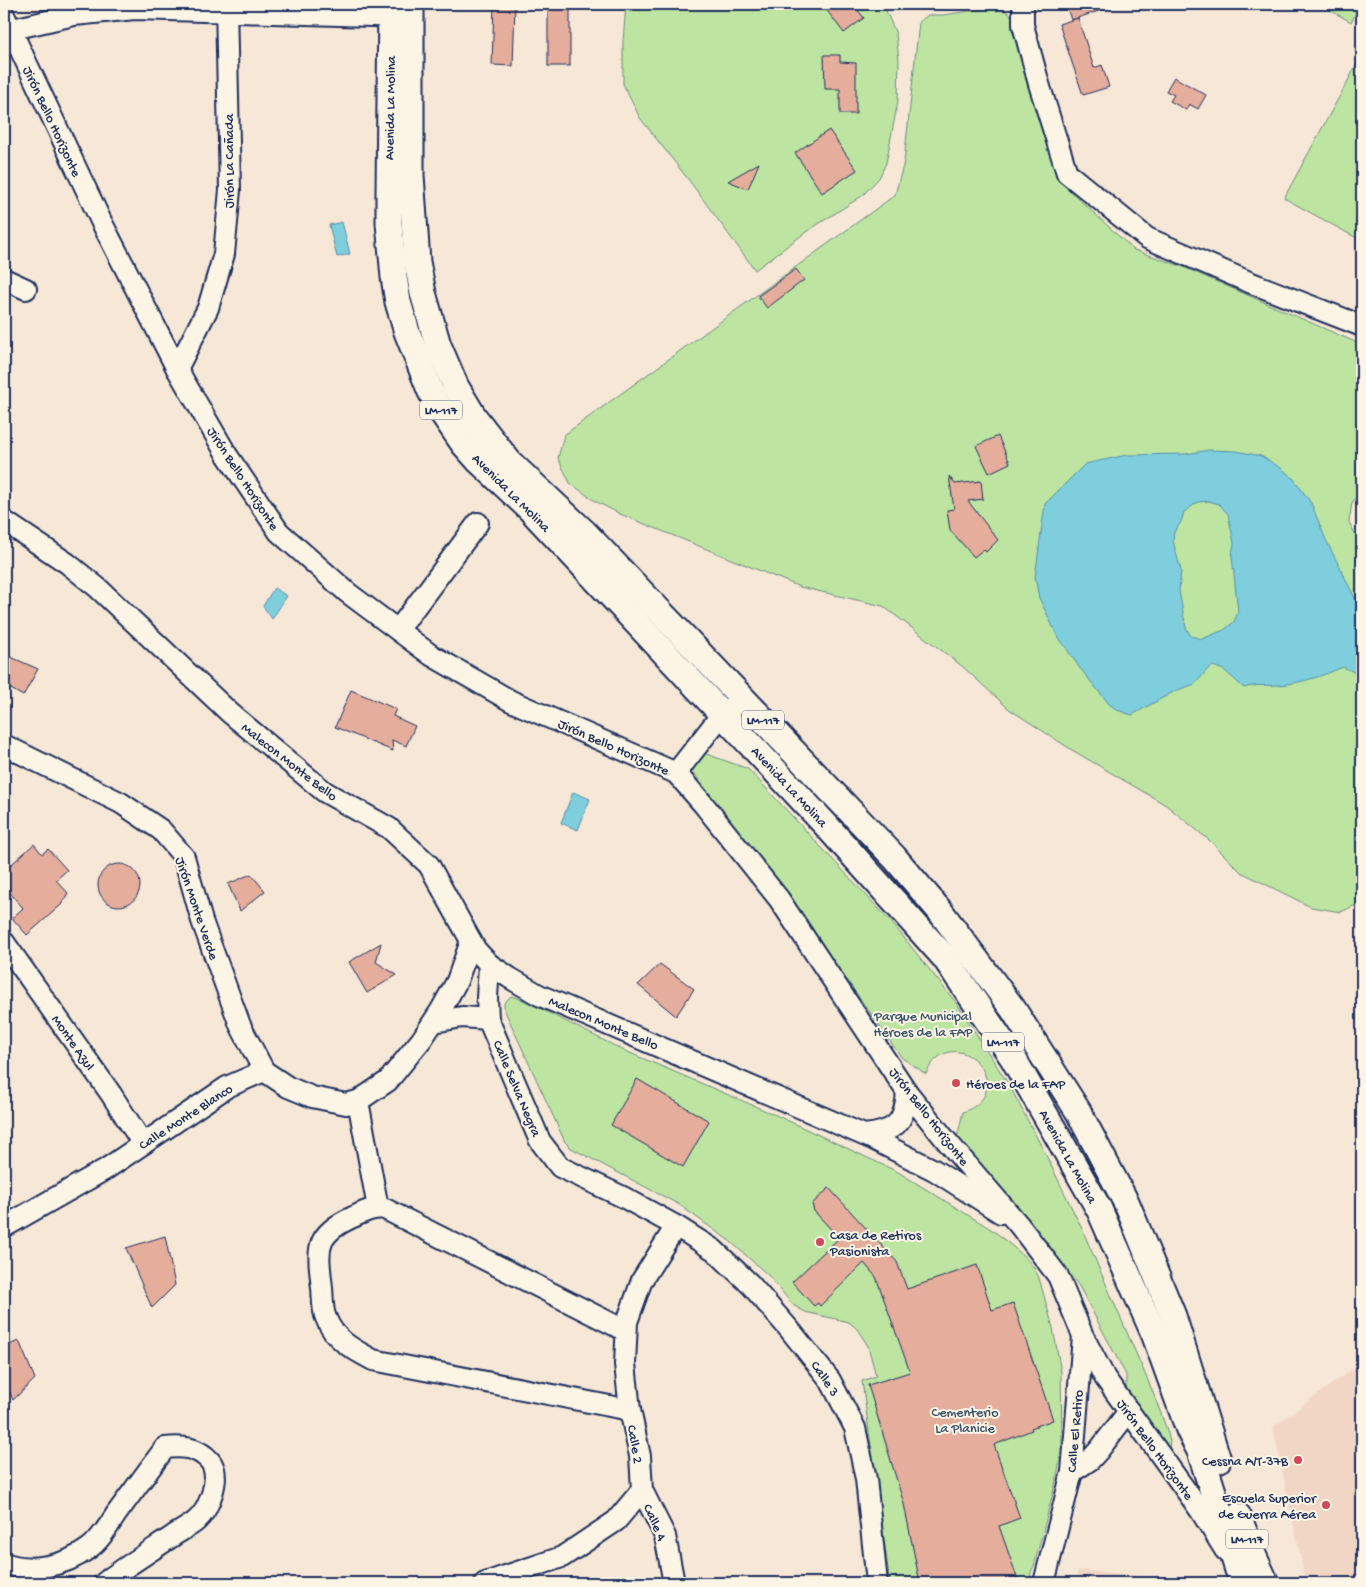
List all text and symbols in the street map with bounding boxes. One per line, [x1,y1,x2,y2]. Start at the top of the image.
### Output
street label: Avenida La Molina [382,54,401,160]
street label: Jirón Bello Horizonte [18,64,84,181]
street label: Jirón La Cañada [222,112,239,208]
road number: LM-117 [420,400,462,420]
street label: Jirón Bello Horizonte [202,424,282,535]
street label: Avenida La Molina [467,451,554,538]
road number: LM-117 [742,710,784,730]
street label: Jirón Bello Horizonte [555,716,672,781]
street label: Malecon Monte Bello [237,720,340,806]
street label: Avenida La Molina [746,744,831,833]
street label: Jirón Monte Verde [170,855,221,963]
street label: Malecon Monte Bello [546,994,660,1055]
park label: Parque Municipal Héroes de la FAP [873,1009,973,1042]
street label: Monte Azul [47,1012,97,1075]
road number: LM-117 [982,1032,1024,1052]
street label: Calle Selva Negra [488,1038,544,1141]
street label: Jirón Bello Horizonte [884,1065,972,1171]
marker: Héroes de la FAP [950,1077,962,1089]
place label: Héroes de la FAP [966,1077,1065,1094]
street label: Calle Monte Blanco [136,1081,237,1155]
street label: Avenida La Molina [1034,1107,1100,1208]
place label: Casa de Retiros Pasionista [829,1228,922,1261]
marker: Casa de Retiros Pasionista [814,1236,826,1248]
street label: Calle 3 [806,1358,842,1400]
street label: Calle El Retiro [1064,1389,1089,1473]
street label: Jirón Bello Horizonte [1112,1397,1197,1505]
park label: Cementerio La Planicie [932,1405,998,1438]
street label: Calle 2 [622,1424,645,1465]
place label: Cessna A/T-37B [1202,1454,1289,1471]
marker: Cessna A/T-37B [1292,1454,1304,1466]
place label: Escuela Superior de Guerra Aérea [1218,1491,1317,1524]
marker: Escuela Superior de Guerra Aérea [1320,1499,1332,1511]
street label: Calle 4 [638,1502,670,1544]
road number: LM-117 [1226,1530,1268,1548]

